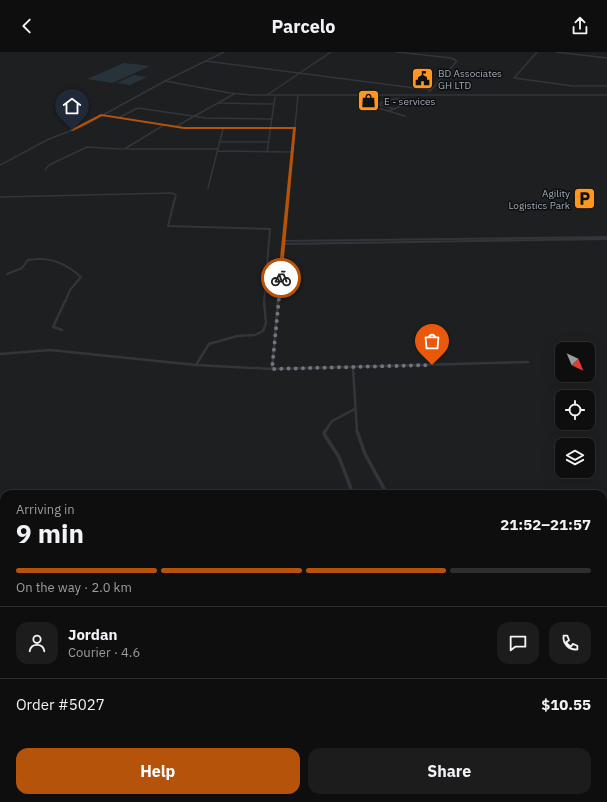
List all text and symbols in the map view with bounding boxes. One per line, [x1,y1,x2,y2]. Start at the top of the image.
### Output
icon: back [16,15,38,37]
text: Parcelo [272,15,335,38]
icon: share [569,15,591,37]
public building icon: BD Associates GH LTD [409,66,435,92]
place label: BD Associates GH LTD [438,67,502,92]
shop icon: E - services [355,88,381,114]
pin [55,89,89,130]
icon: home [61,95,83,117]
place label: E - services [384,95,436,108]
parking icon: Agility Logistics Park [572,186,598,212]
place label: Agility Logistics Park [508,187,571,212]
courier [261,258,301,298]
icon: bike [270,267,292,289]
pin [415,324,449,365]
icon: bag [421,330,443,352]
north arrow [555,342,595,382]
map controls [555,342,595,478]
button: locate [555,390,595,430]
button: layers [555,438,595,478]
text: Arriving in [16,501,75,518]
text: 21:52–21:57 [500,515,591,534]
text: 9 min [16,516,84,550]
text: On the way · 2.0 km [16,579,132,596]
button: person [16,622,58,664]
button: chat [497,622,539,664]
button: phone [549,622,591,664]
text: Jordan [68,625,117,644]
text: Courier · 4.6 [68,644,140,661]
text: Order #5027 [16,695,105,714]
text: $10.55 [541,695,591,714]
button: Help [16,748,300,794]
button: Share [308,748,591,794]

